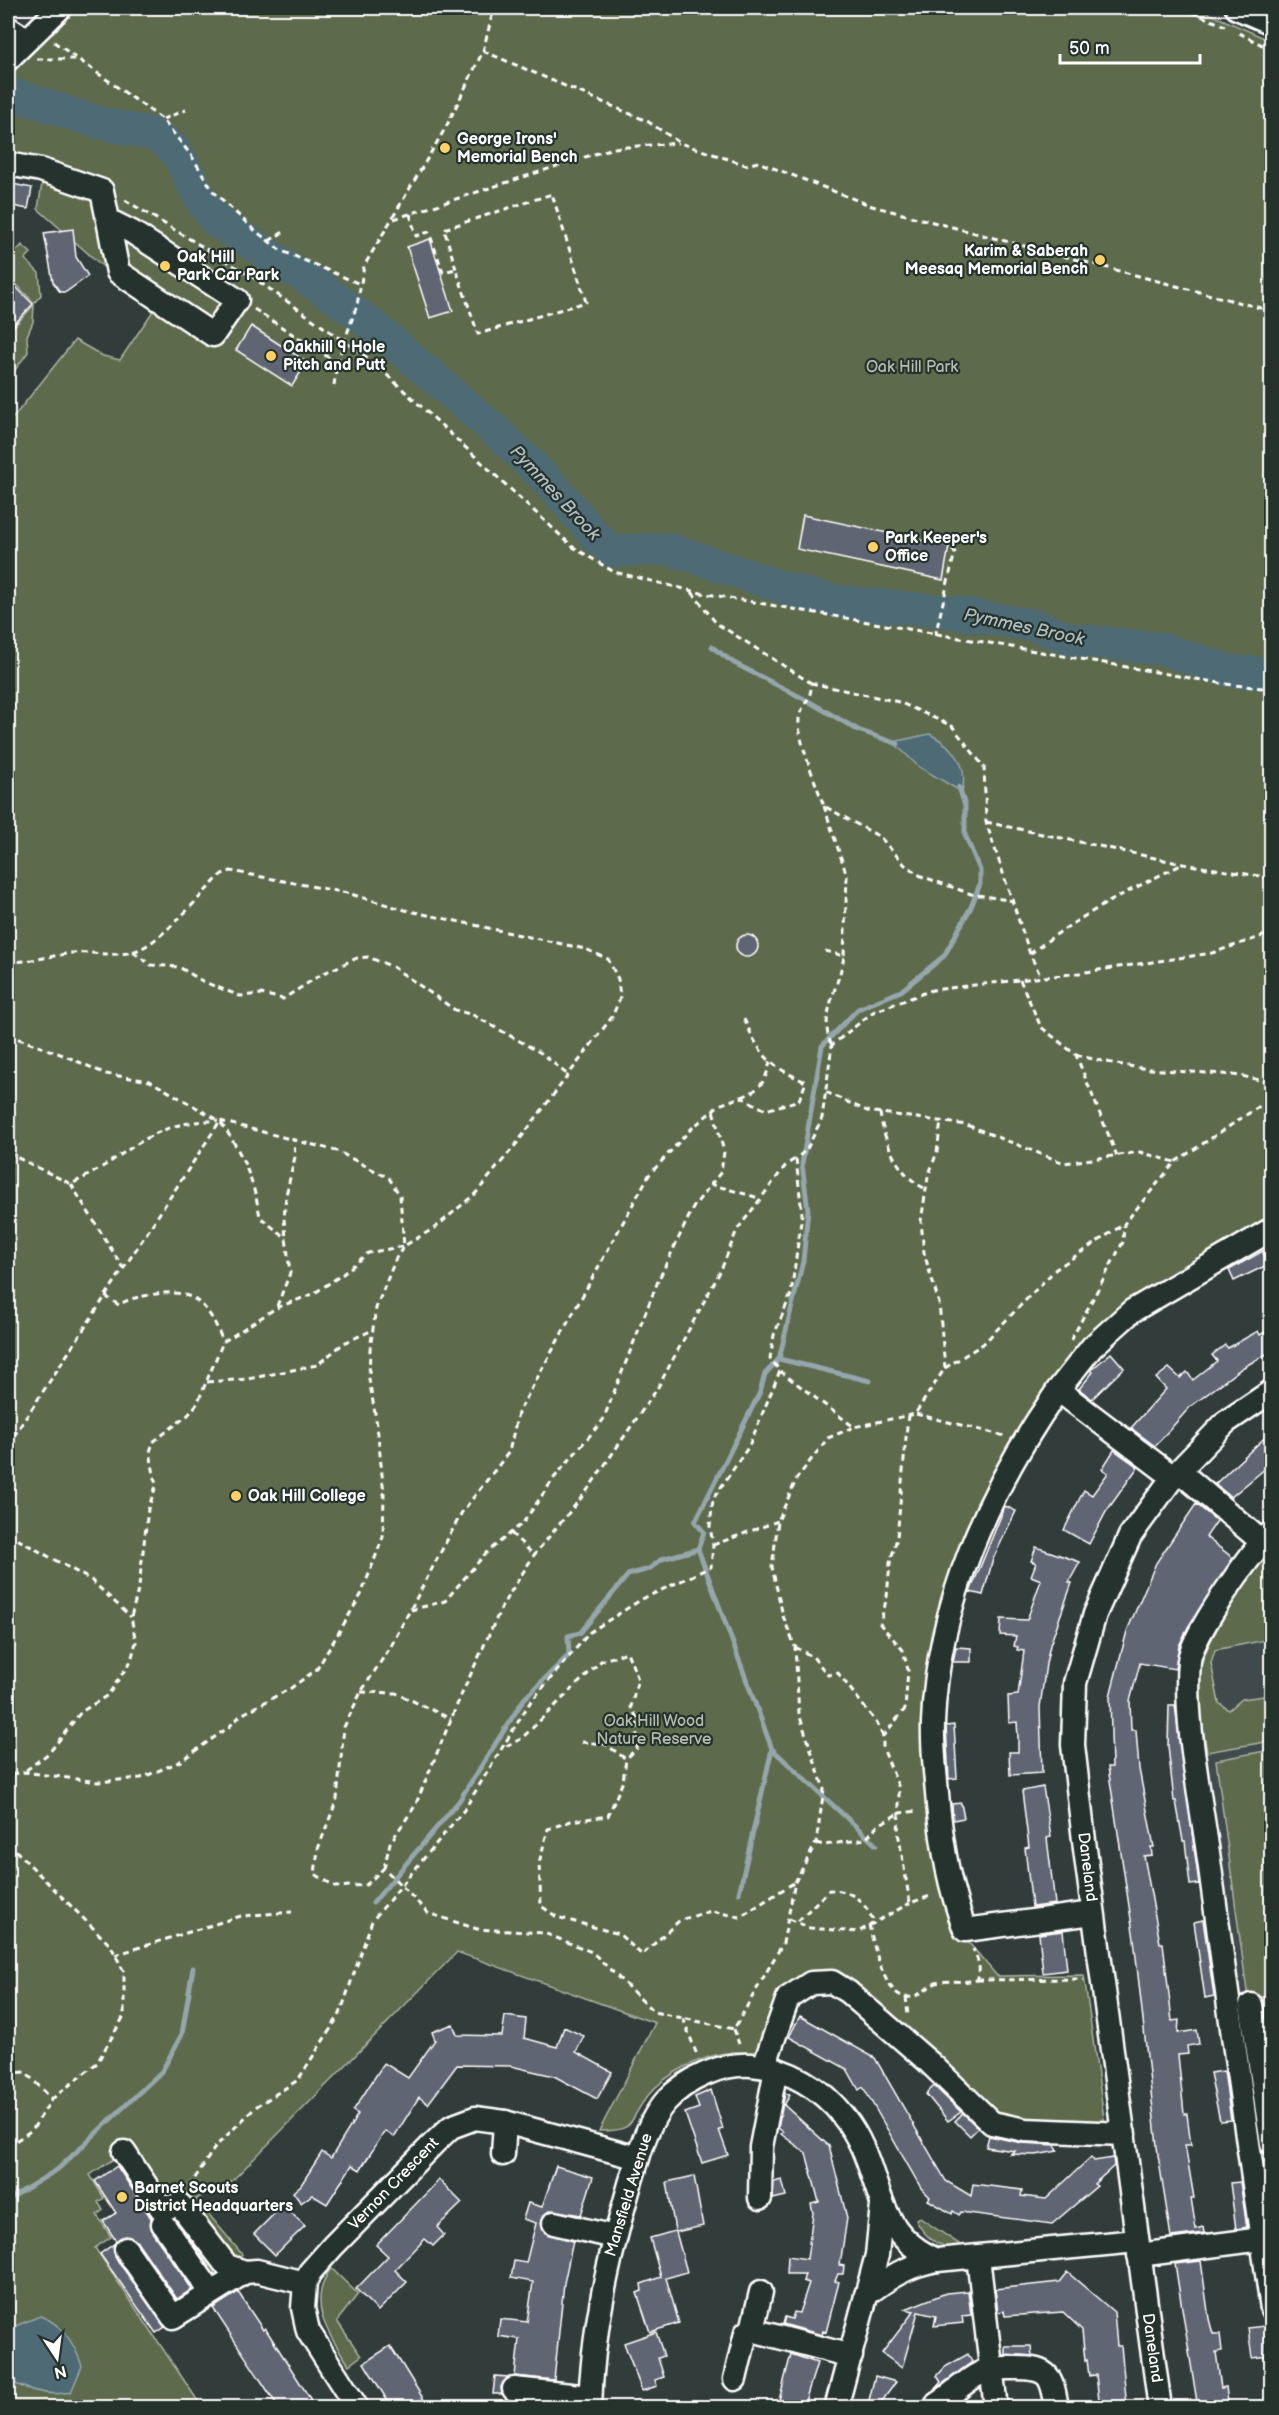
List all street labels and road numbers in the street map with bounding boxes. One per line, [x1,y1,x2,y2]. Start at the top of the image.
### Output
street label: Daneland [1073,1831,1101,1903]
street label: Mansfield Avenue [601,2131,657,2259]
street label: Vernon Crescent [345,2134,443,2234]
street label: Daneland [1138,2312,1166,2384]

